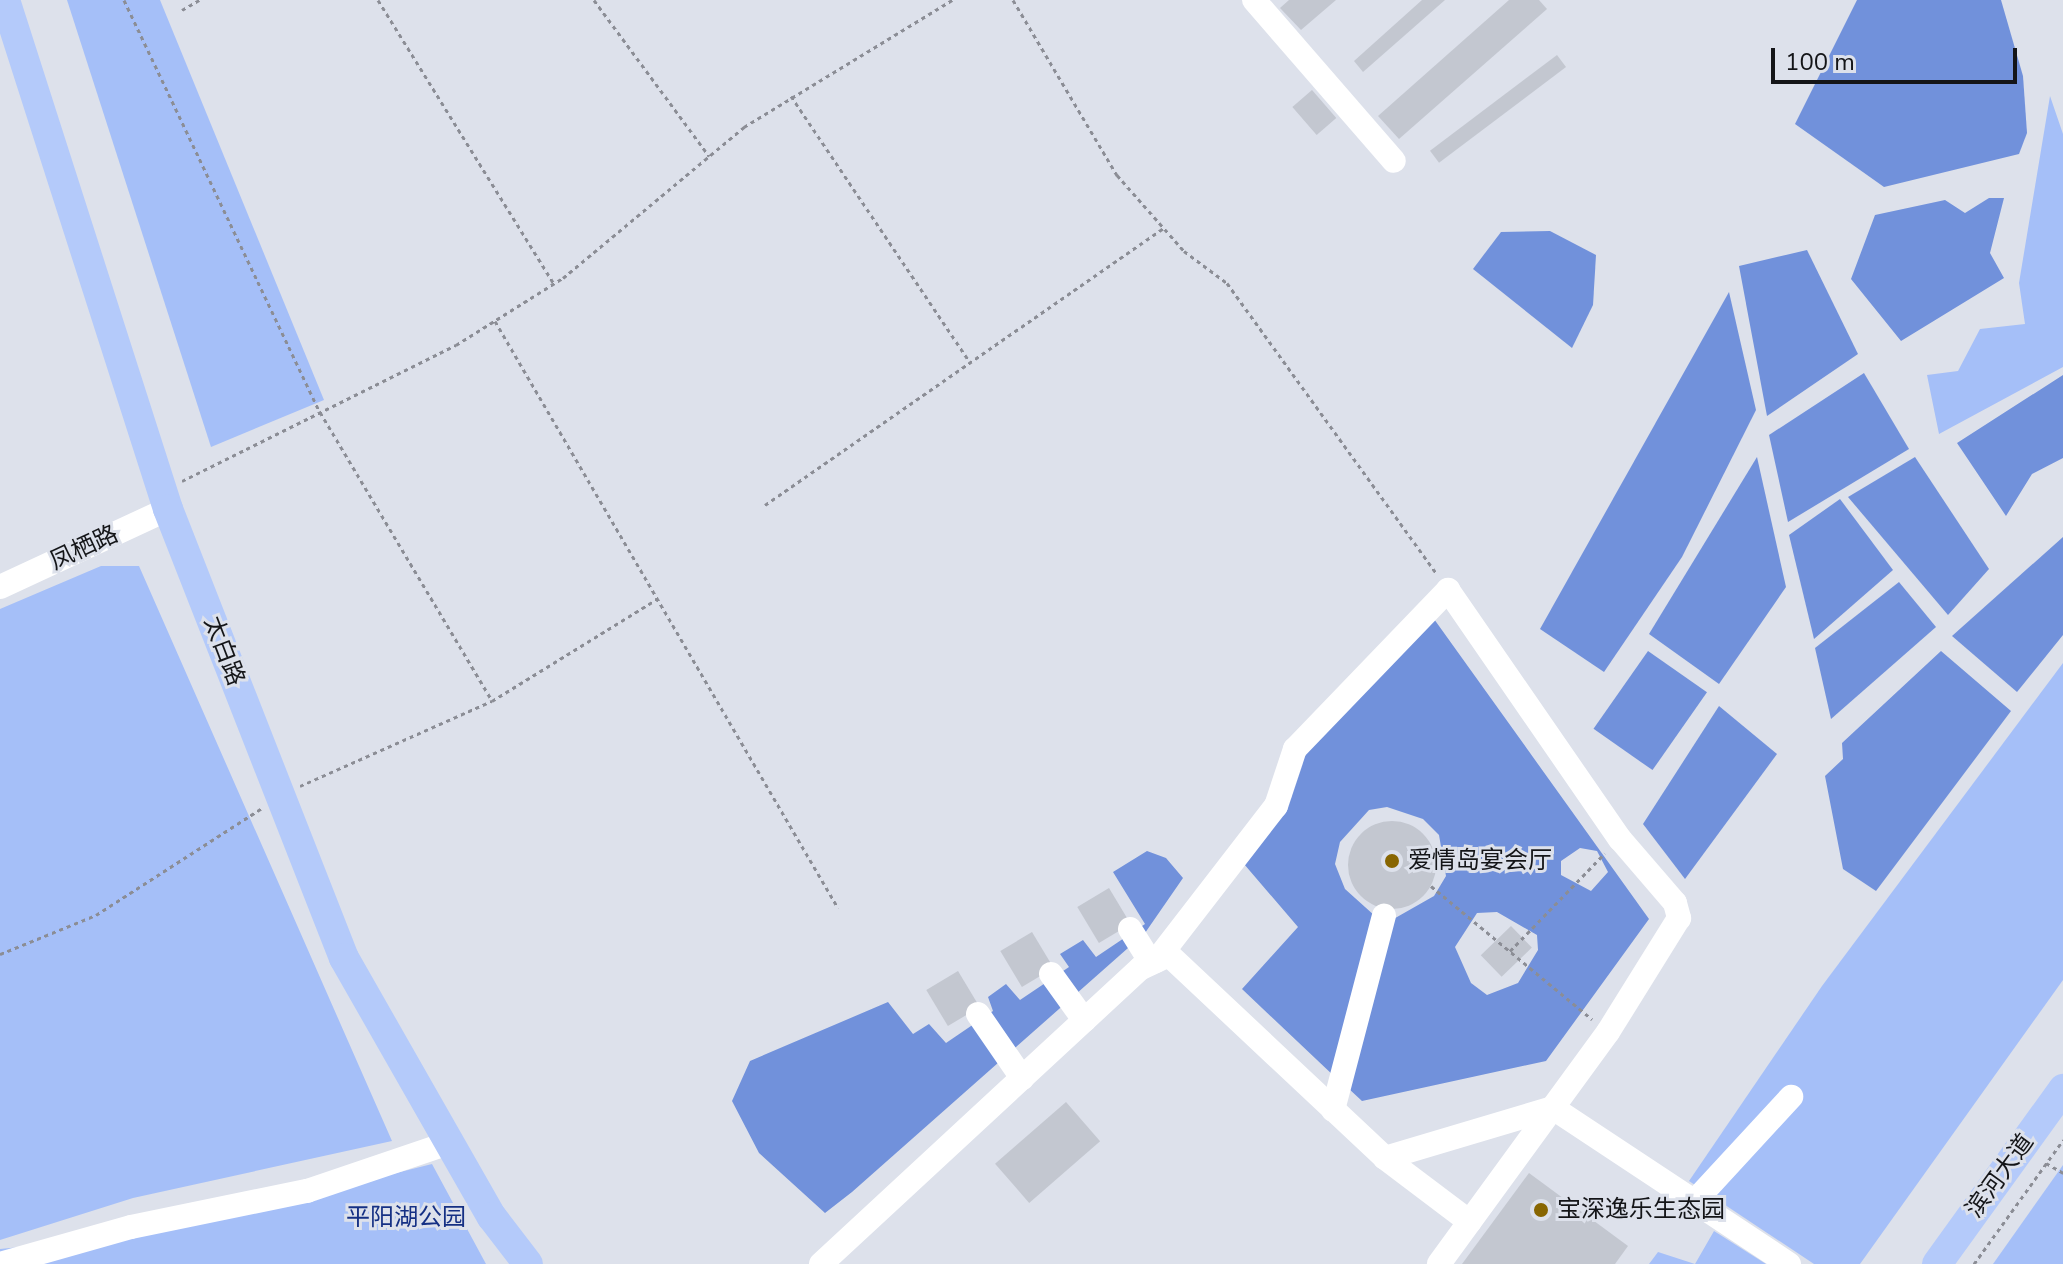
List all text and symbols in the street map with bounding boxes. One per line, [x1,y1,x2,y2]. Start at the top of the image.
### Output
scale bar [1775,32,2021,82]
text: 100 m [1785,46,1855,78]
street label: 凤栖路 [45,520,123,576]
street label: 太白路 [198,612,250,690]
place label: 爱情岛宴会厅 [1408,847,1552,875]
marker: 爱情岛宴会厅 [1383,852,1401,870]
street label: 滨河大道 [1960,1129,2040,1223]
place label: 宝深逸乐生态园 [1557,1196,1725,1224]
marker: 宝深逸乐生态园 [1532,1201,1550,1219]
park label: 平阳湖公园 [346,1204,466,1232]

